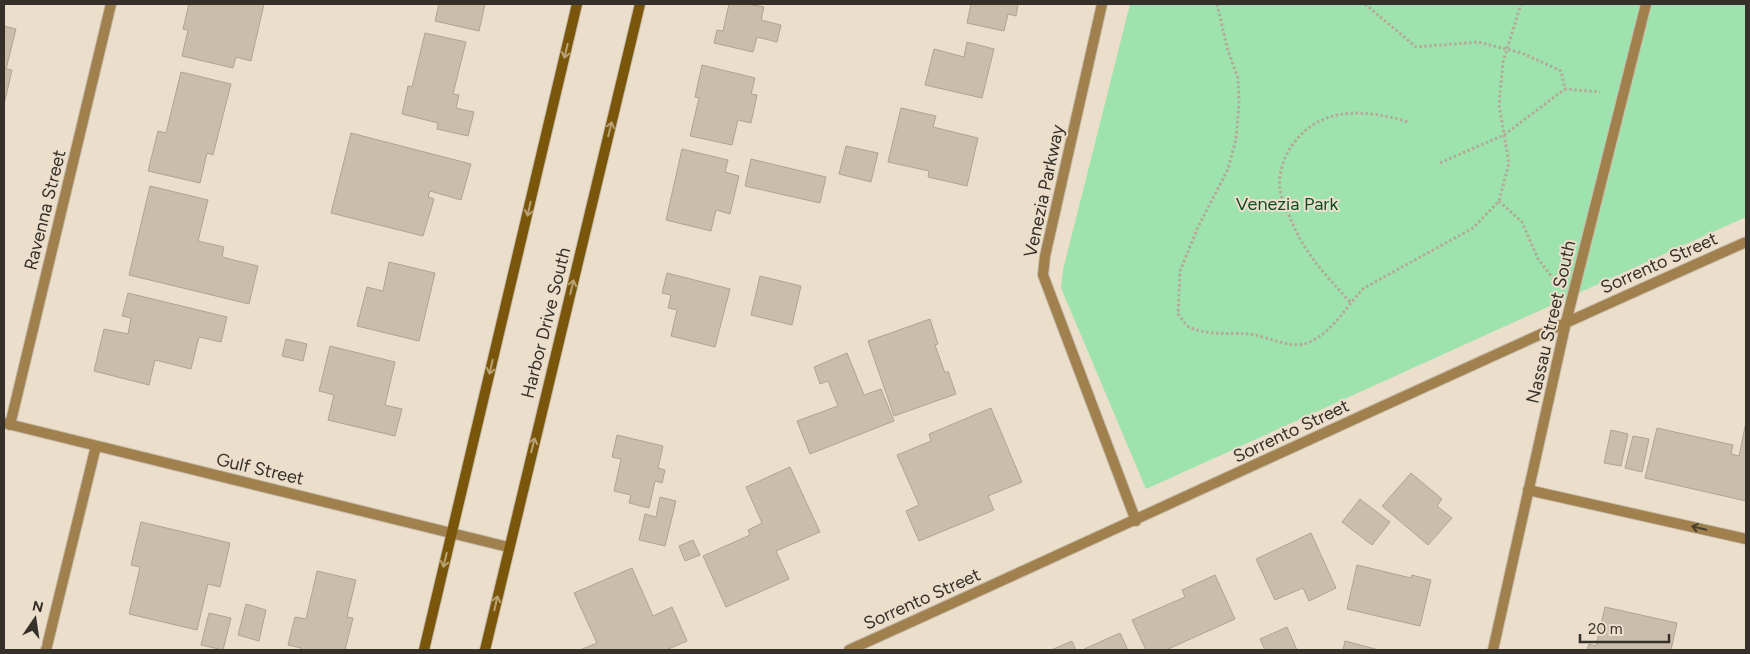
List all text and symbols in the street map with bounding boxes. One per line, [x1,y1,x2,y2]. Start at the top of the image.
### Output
one-way arrow [561,43,570,59]
one-way arrow [606,121,615,137]
street label: Venezia Parkway [1019,122,1069,259]
street label: Ravenna Street [19,147,71,273]
park label: Venezia Park [1236,193,1338,215]
one-way arrow [524,201,533,217]
street label: Sorrento Street [1597,227,1721,299]
street label: Nassau Street South [1522,238,1580,406]
street label: Harbor Drive South [517,245,575,401]
one-way arrow [567,279,577,295]
one-way arrow [486,359,495,375]
street label: Sorrento Street [1229,394,1353,468]
one-way arrow [529,437,538,453]
street label: Gulf Street [214,448,306,490]
one-way arrow [1691,523,1707,532]
one-way arrow [440,551,449,567]
street label: Sorrento Street [860,563,984,635]
north arrow [10,594,60,644]
one-way arrow [492,595,501,611]
text: N [31,597,45,616]
scale bar [1580,612,1669,644]
text: 20 m [1588,620,1622,638]

